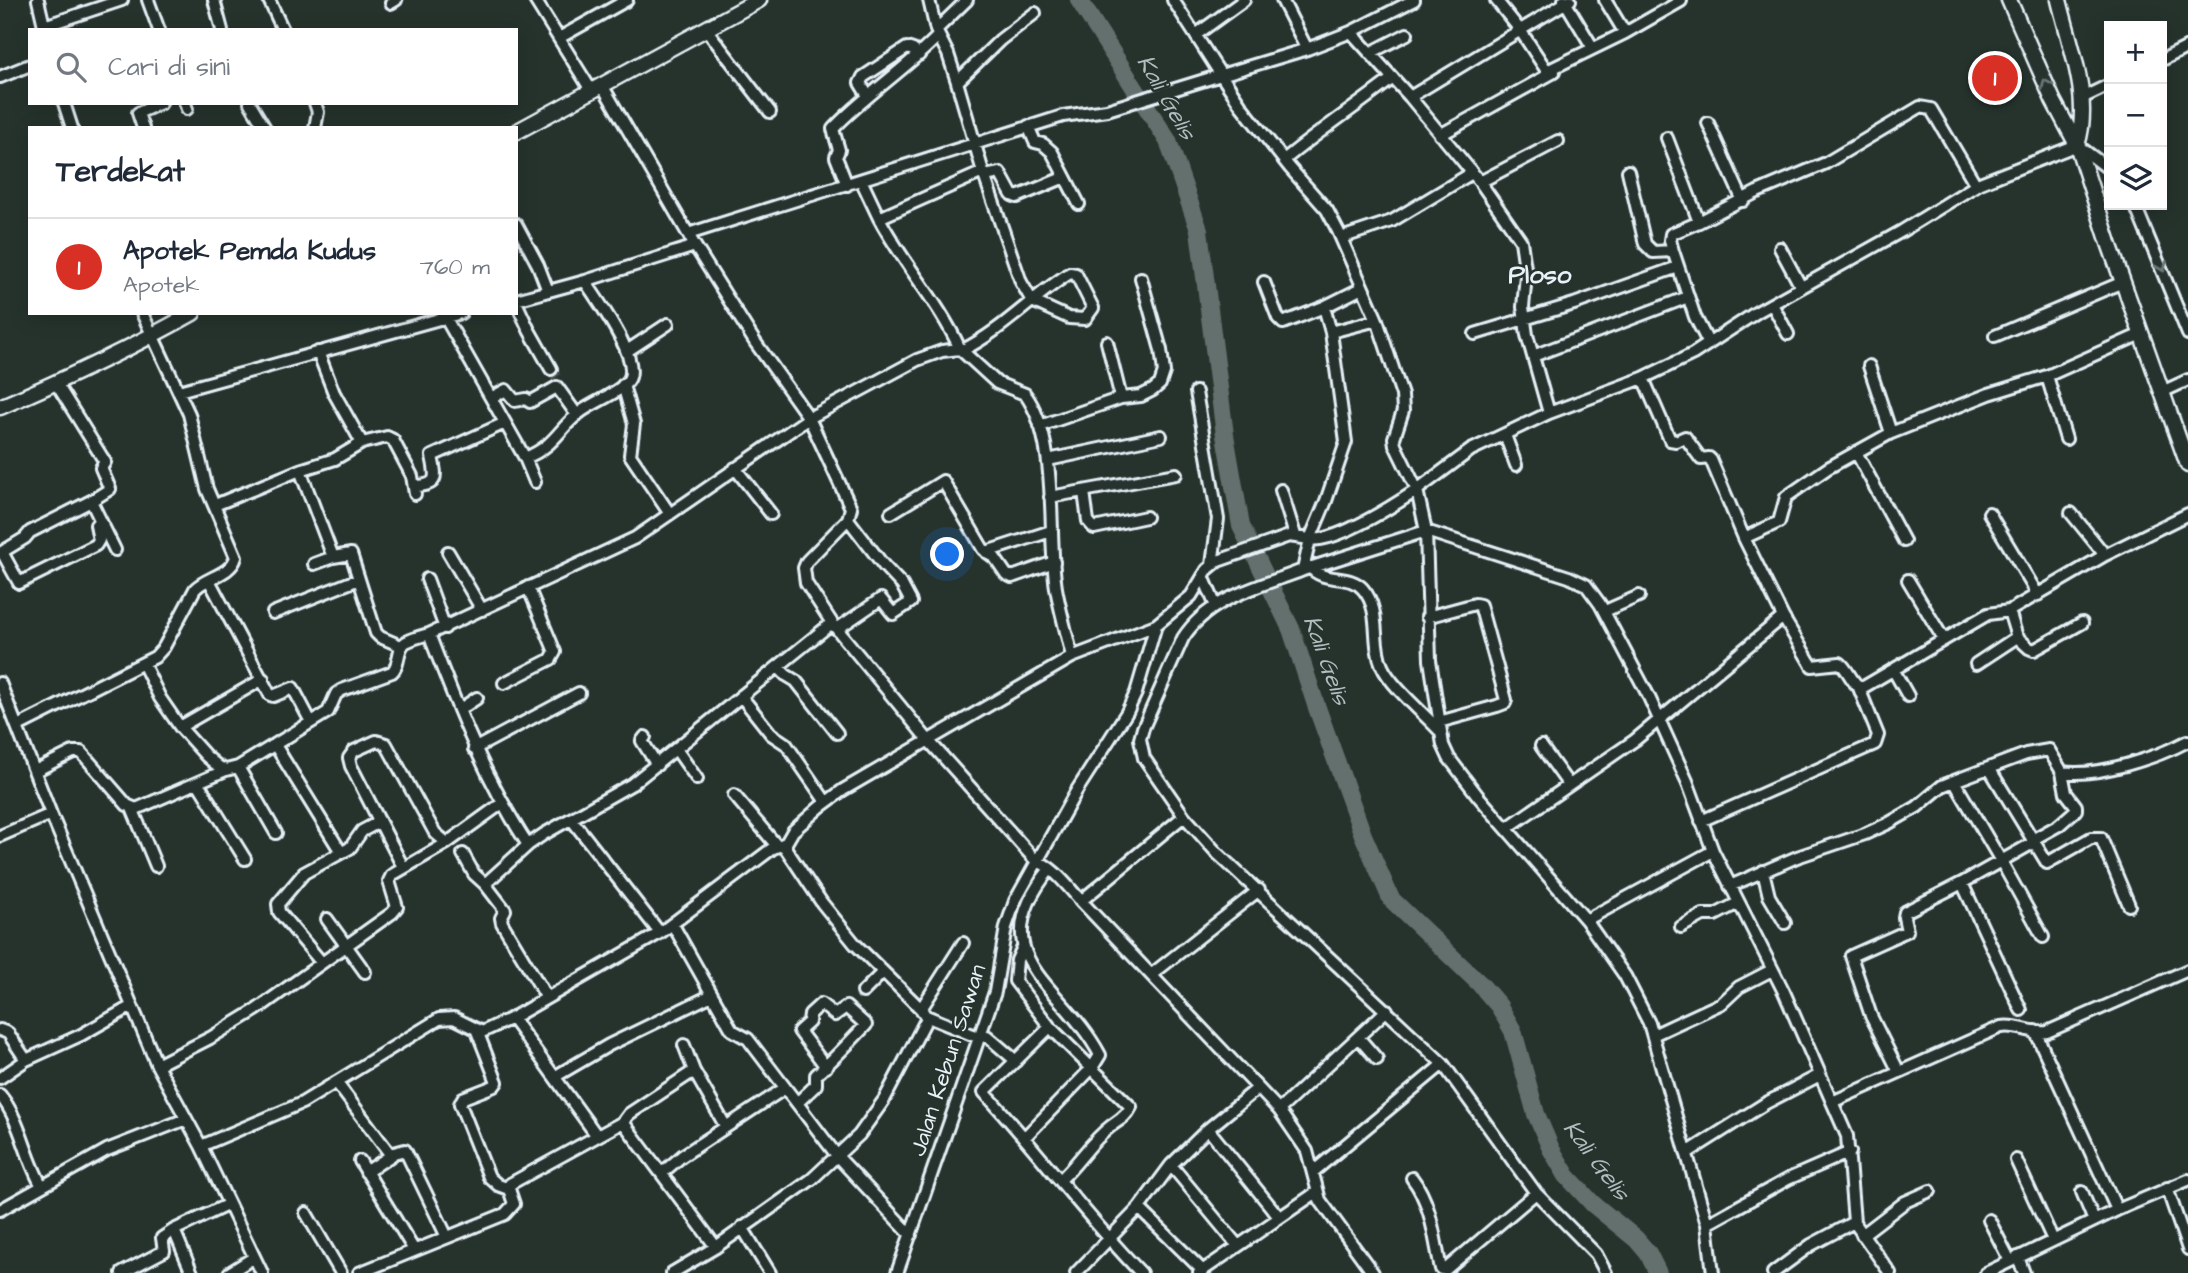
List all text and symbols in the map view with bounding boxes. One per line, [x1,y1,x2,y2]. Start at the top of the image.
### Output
map controls [2104,21,2167,210]
button: + [2104,21,2167,84]
search box [28,28,518,105]
icon: search [52,48,90,86]
text: Cari di sini [108,49,230,85]
water label: Kali Gelis [1128,49,1205,148]
pin: 1 [1972,52,2018,104]
one-way arrow [2040,79,2054,92]
button: − [2104,84,2167,147]
button: layers [2104,147,2167,210]
text: Terdekat [56,151,185,193]
text: Apotek Pemda Kudus [123,233,376,269]
text: 1 [78,251,80,283]
text: 760 m [420,251,490,283]
district label: Ploso [1509,257,1572,293]
one-way arrow [2153,261,2167,273]
text: Apotek [123,269,199,301]
your location [930,537,964,571]
water label: Kali Gelis [1294,611,1359,712]
street label: Jalan Kebun Sawan [902,960,994,1160]
water label: Kali Gelis [1555,1113,1639,1209]

